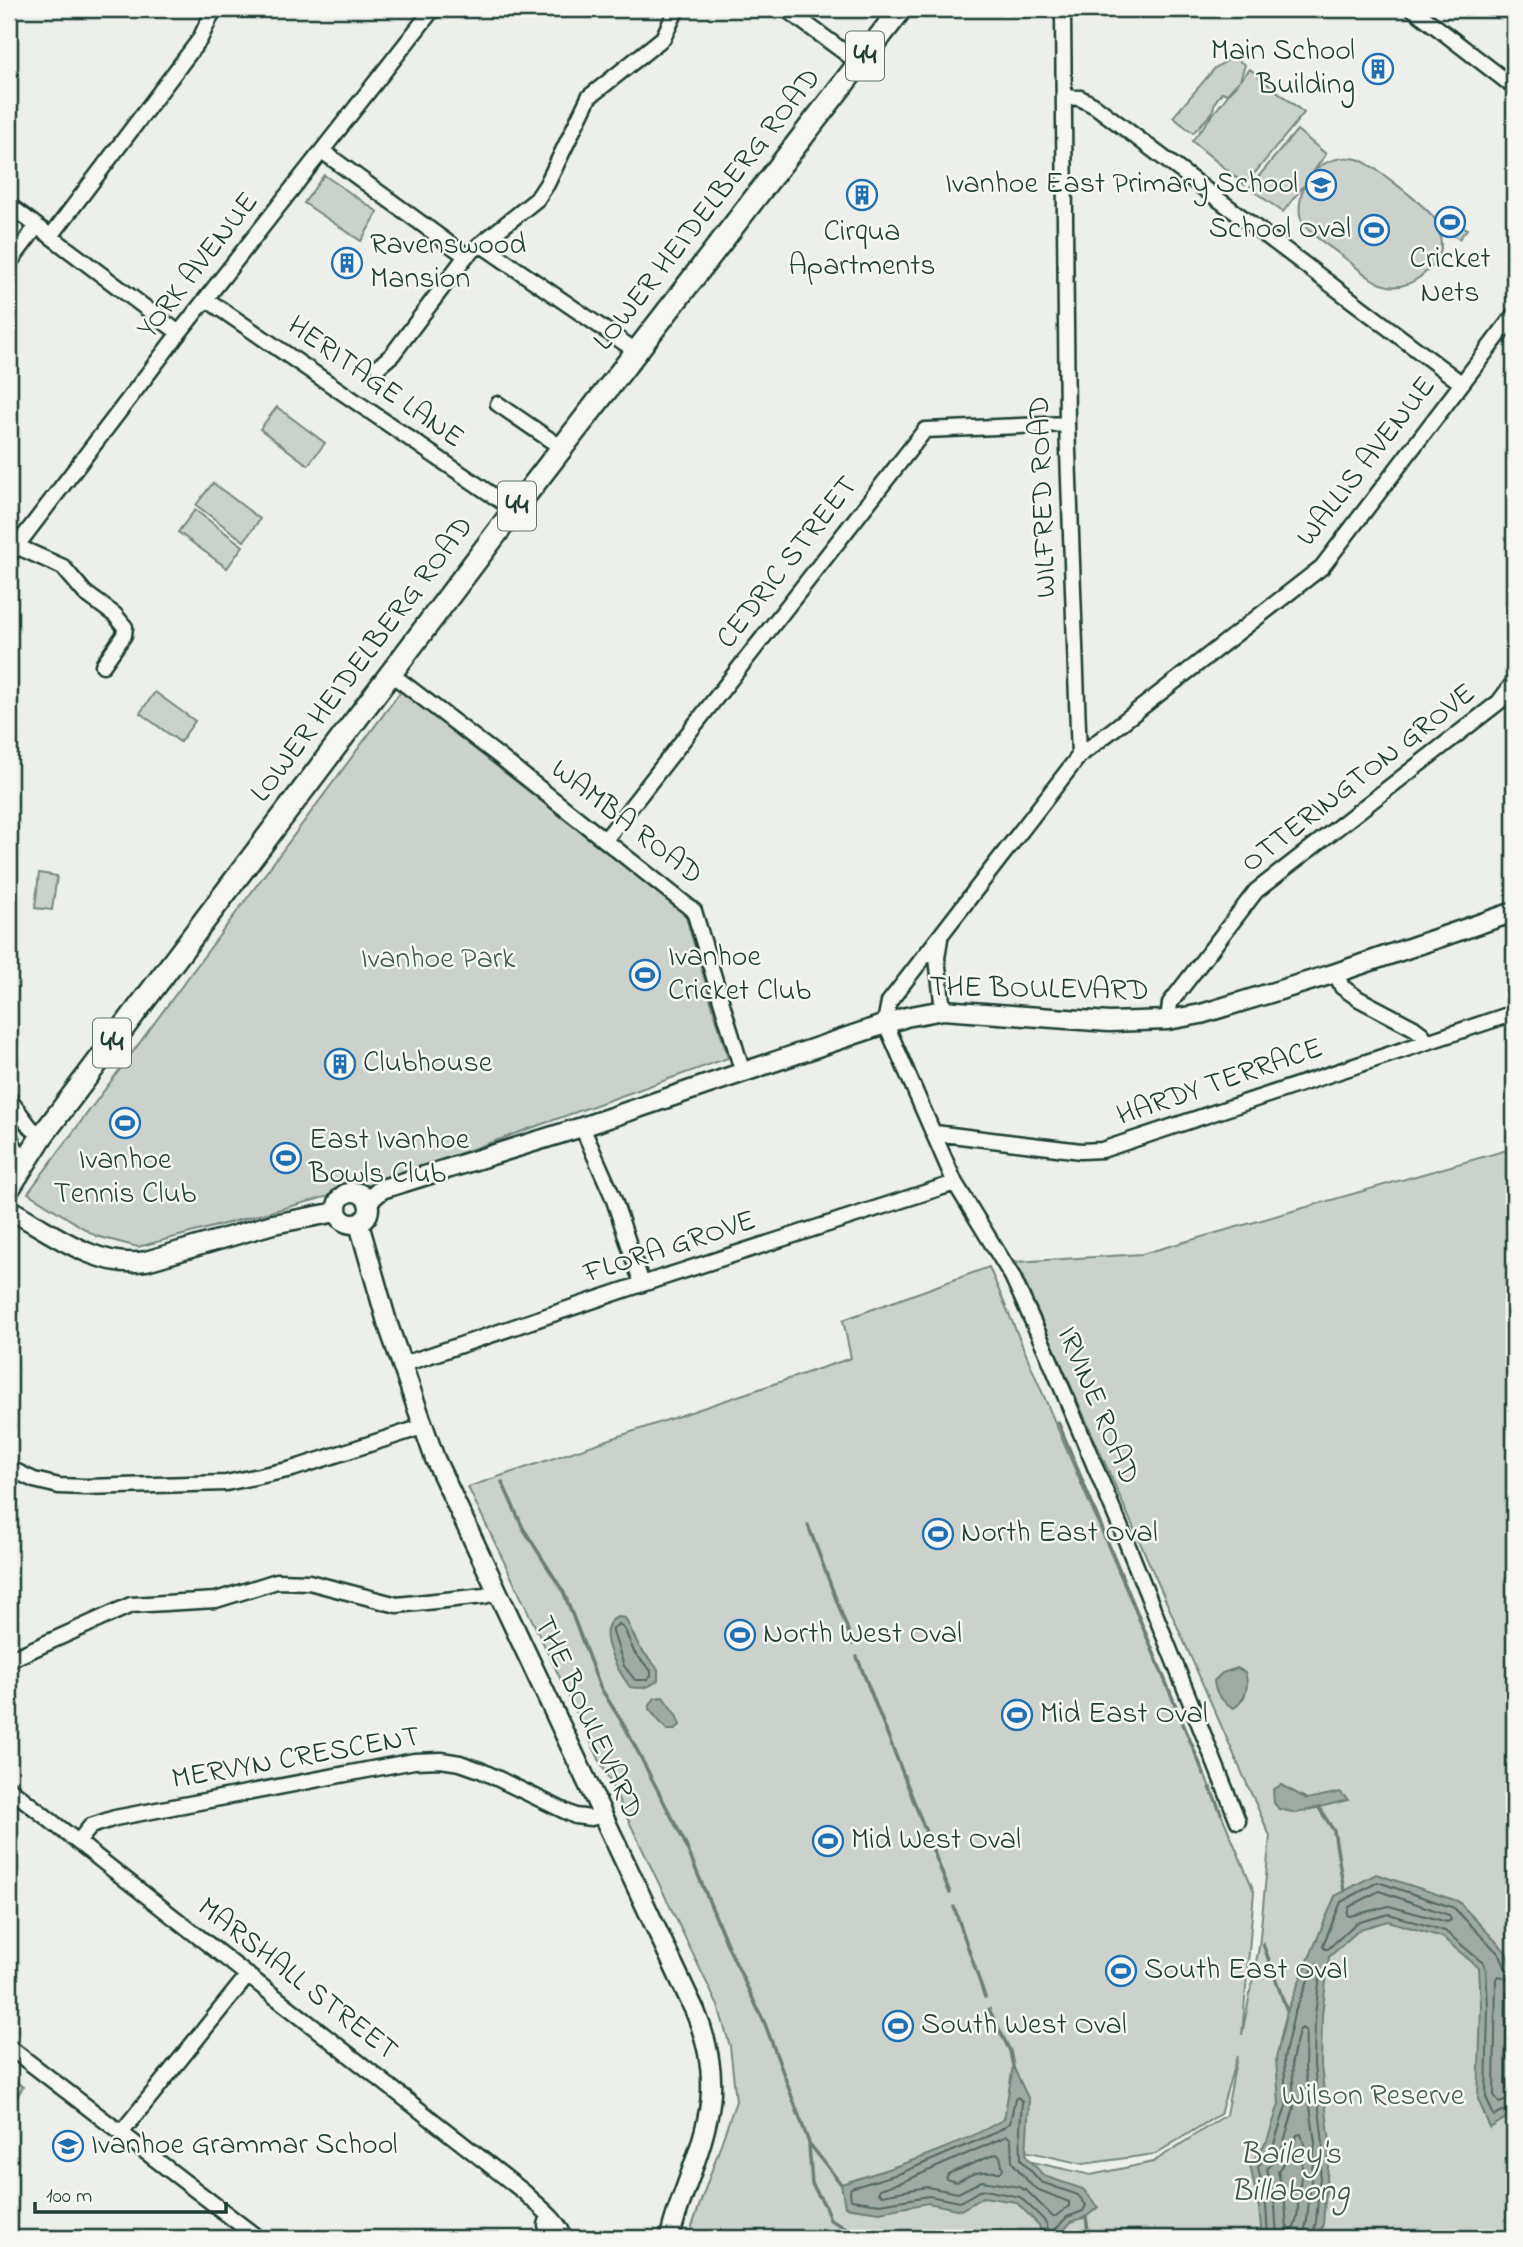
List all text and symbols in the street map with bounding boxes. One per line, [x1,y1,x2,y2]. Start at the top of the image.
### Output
place label: Main School Building [1211,30,1355,108]
road number: 44 [846,32,884,80]
building icon: Main School Building [1361,52,1395,86]
street label: LOWER HEIDELBERG ROAD [583,59,833,361]
place label: Ivanhoe East Primary School [945,163,1298,207]
school or university icon: Ivanhoe East Primary School [1304,168,1338,202]
building icon: Cirqua Apartments [845,178,879,212]
street label: YORK AVENUE [127,183,271,349]
sports icon: Cricket Nets [1433,205,1467,239]
place label: School Oval [1209,208,1351,252]
place label: Cirqua Apartments [788,211,936,289]
sports icon: School Oval [1357,213,1391,247]
place label: Ravenswood Mansion [370,224,526,302]
place label: Cricket Nets [1409,238,1491,316]
building icon: Ravenswood Mansion [330,246,364,280]
street label: HERITAGE LANE [277,305,473,461]
street label: WALLIS AVENUE [1286,367,1448,557]
street label: WILFRED ROAD [1018,395,1070,599]
street label: CEDRIC STREET [706,467,870,659]
road number: 44 [498,482,536,530]
street label: LOWER HEIDELBERG ROAD [240,507,486,813]
street label: OTTERINGTON GROVE [1232,673,1486,885]
street label: WAMBA ROAD [540,749,712,897]
place label: Ivanhoe Cricket Club [668,936,811,1014]
park label: Ivanhoe Park [361,938,516,982]
sports icon: Ivanhoe Cricket Club [628,958,662,992]
street label: THE BOULEVARD [929,966,1149,1014]
road number: 44 [93,1018,131,1068]
street label: HARDY TERRACE [1111,1027,1329,1139]
place label: Clubhouse [363,1042,493,1086]
building icon: Clubhouse [323,1047,357,1081]
sports icon: Ivanhoe Tennis Club [108,1106,142,1140]
place label: East Ivanhoe Bowls Club [308,1119,470,1197]
place label: Ivanhoe Tennis Club [54,1139,197,1217]
sports icon: East Ivanhoe Bowls Club [269,1141,303,1175]
street label: FLORA GROVE [577,1199,762,1297]
street label: IRVINE ROAD [1044,1320,1150,1492]
place label: North East Oval [961,1512,1158,1556]
sports icon: North East Oval [921,1517,955,1551]
street label: THE BOULEVARD [521,1609,653,1827]
place label: North West Oval [763,1613,962,1657]
sports icon: North West Oval [723,1618,757,1652]
place label: Mid East Oval [1040,1693,1208,1737]
sports icon: Mid East Oval [1000,1698,1034,1732]
street label: MERVYN CRESCENT [168,1716,424,1802]
place label: Mid West Oval [851,1819,1021,1863]
sports icon: Mid West Oval [811,1824,845,1858]
street label: MARSHALL STREET [187,1887,407,2073]
place label: South East Oval [1144,1949,1348,1993]
sports icon: South East Oval [1104,1954,1138,1988]
place label: South West Oval [921,2004,1127,2048]
sports icon: South West Oval [881,2009,915,2043]
park label: Wilson Reserve [1282,2075,1465,2119]
place label: Ivanhoe Grammar School [91,2124,397,2168]
school or university icon: Ivanhoe Grammar School [51,2129,85,2163]
water label: Bailey's Billabong [1230,2132,1350,2216]
scale bar [35,2170,226,2214]
text: 100 m [46,2182,92,2212]

